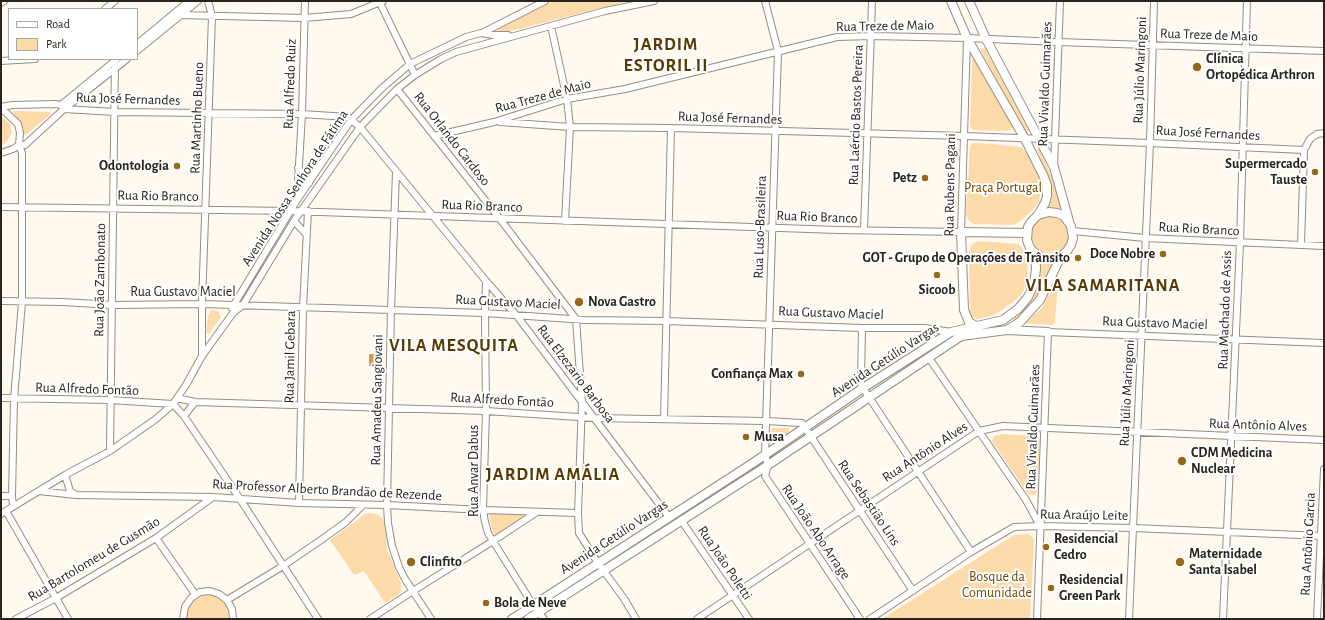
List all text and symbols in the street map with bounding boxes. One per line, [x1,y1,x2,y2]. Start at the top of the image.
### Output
legend [8,8,138,60]
street label: Rua Júlio Maringoni [1130,16,1150,124]
street label: Rua Treze de Maio [836,17,934,35]
text: Road [46,18,70,30]
street label: Rua Vivaldo Guimarães [1034,21,1056,147]
street label: Rua Treze de Maio [1160,25,1258,45]
district label: JARDIM ESTORIL II [624,34,708,76]
text: Park [46,38,67,50]
street label: Rua Alfredo Ruiz [280,39,300,129]
street label: Rua Laércio Bastos Pereira [845,44,867,186]
place label: Clínica Ortopédica Arthron [1206,51,1315,84]
marker: Clínica Ortopédica Arthron [1191,61,1203,73]
street label: Rua Martinho Bueno [187,62,207,174]
street label: Rua Treze de Maio [493,75,593,117]
street label: Rua José Fernandes [75,89,181,109]
street label: Rua Orlando Cardoso [410,89,494,189]
street label: Avenida Nossa Senhora de Fátima [238,107,352,269]
street label: Rua José Fernandes [677,108,783,128]
street label: Rua José Fernandes [1155,122,1261,144]
street label: Rua Rubens Pagani [941,133,959,237]
place label: Supermercado Tauste [1225,156,1307,188]
place label: Odontologia [99,158,169,174]
marker: Odontologia [172,161,182,171]
marker: Supermercado Tauste [1310,167,1320,177]
place label: Petz [892,170,917,186]
marker: Petz [920,173,930,183]
street label: Rua Luso-Brasileira [750,175,770,279]
park label: Praça Portugal [964,180,1042,196]
street label: Rua Rio Branco [117,187,199,205]
street label: Rua Rio Branco [441,196,523,216]
street label: Rua Rio Branco [776,207,858,227]
street label: Rua Rio Branco [1158,218,1240,240]
street label: Rua João Zambonato [91,223,109,337]
place label: Doce Nobre [1090,246,1155,262]
marker: Doce Nobre [1158,249,1168,259]
place label: GOT - Grupo de Operações de Trânsito [862,250,1070,266]
street label: Rua Machado de Assis [1215,250,1235,370]
marker: GOT - Grupo de Operações de Trânsito [1073,253,1083,263]
marker: Sicoob [932,270,942,280]
district label: VILA SAMARITANA [1025,275,1181,297]
place label: Sicoob [918,282,956,298]
street label: Rua Gustavo Maciel [130,284,236,300]
street label: Rua Gustavo Maciel [455,291,561,313]
place label: Nova Gastro [588,294,656,310]
marker: Nova Gastro [573,296,585,308]
street label: Rua Gustavo Maciel [778,303,884,323]
street label: Rua Jamil Gebara [281,310,299,404]
street label: Rua Gustavo Maciel [1102,313,1208,333]
street label: Avenida Getúlio Vargas [828,319,942,401]
street label: Rua Elzezario Barbosa [534,321,618,427]
street label: Rua Amadeu Sangiovani [367,334,387,466]
district label: VILA MESQUITA [389,335,519,357]
street label: Rua Júlio Maringoni [1116,339,1138,447]
street label: Rua Vivaldo Guimarães [1022,364,1044,490]
place label: Confiança Max [711,366,793,382]
marker: Confiança Max [796,369,806,379]
street label: Rua Alfredo Fontão [35,379,139,399]
street label: Rua Alfredo Fontão [450,389,554,411]
street label: Rua Antônio Alves [1209,415,1307,435]
street label: Rua Antônio Alves [879,418,971,486]
street label: Rua Anvar Dabus [466,425,482,517]
place label: Musa [754,429,784,445]
marker: Musa [741,432,751,442]
place label: CDM Medicina Nuclear [1191,445,1272,478]
marker: CDM Medicina Nuclear [1176,455,1188,467]
street label: Rua Sebastião Lins [834,457,904,549]
district label: JARDIM AMÁLIA [486,464,620,486]
street label: Rua Professor Alberto Brandão de Rezende [212,476,442,504]
street label: Rua João Abo Arrage [778,481,854,583]
street label: Rua Antônio Garcia [1297,492,1319,596]
street label: Avenida Getúlio Vargas [557,496,671,578]
street label: Rua Araújo Leite [1040,506,1128,524]
street label: Rua Bartolomeu de Gusmão [25,513,163,605]
street label: Rua João Poletti [694,523,756,603]
place label: Residencial Cedro [1054,531,1118,564]
marker: Residencial Cedro [1041,542,1051,552]
place label: Maternidade Santa Isabel [1189,546,1262,578]
place label: Clinfito [420,554,462,570]
marker: Clinfito [405,556,417,568]
marker: Maternidade Santa Isabel [1174,556,1186,568]
park label: Bosque da Comunidade [962,569,1032,602]
place label: Residencial Green Park [1059,572,1123,604]
marker: Residencial Green Park [1046,583,1056,593]
place label: Bola de Neve [494,595,566,611]
marker: Bola de Neve [481,598,491,608]

